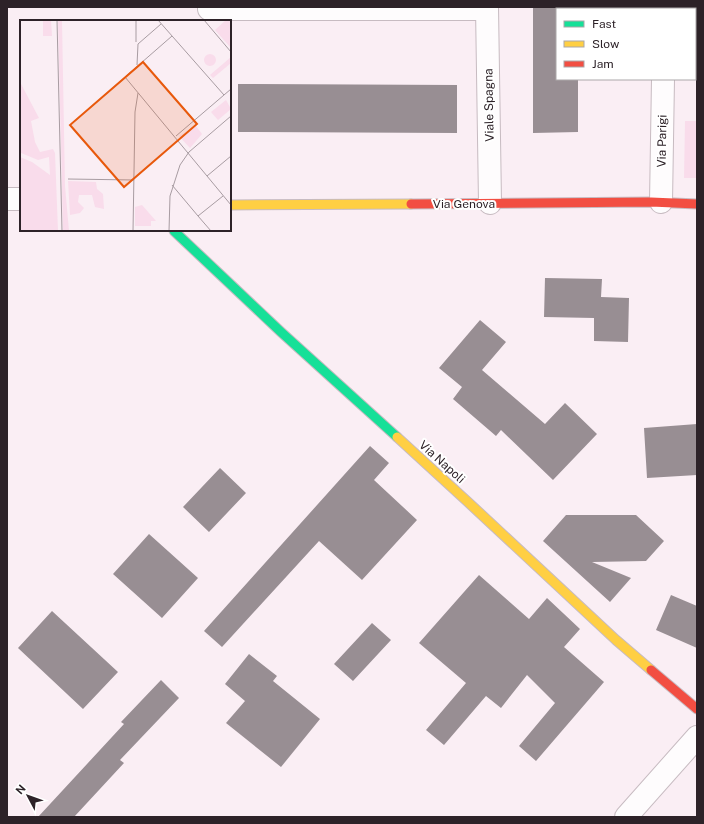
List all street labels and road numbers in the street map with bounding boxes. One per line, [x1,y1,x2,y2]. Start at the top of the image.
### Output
street label: Viale Spagna [481,68,497,142]
street label: Via Parigi [655,114,669,168]
street label: Via Genova [433,197,495,211]
street label: Via Napoli [416,438,468,486]

